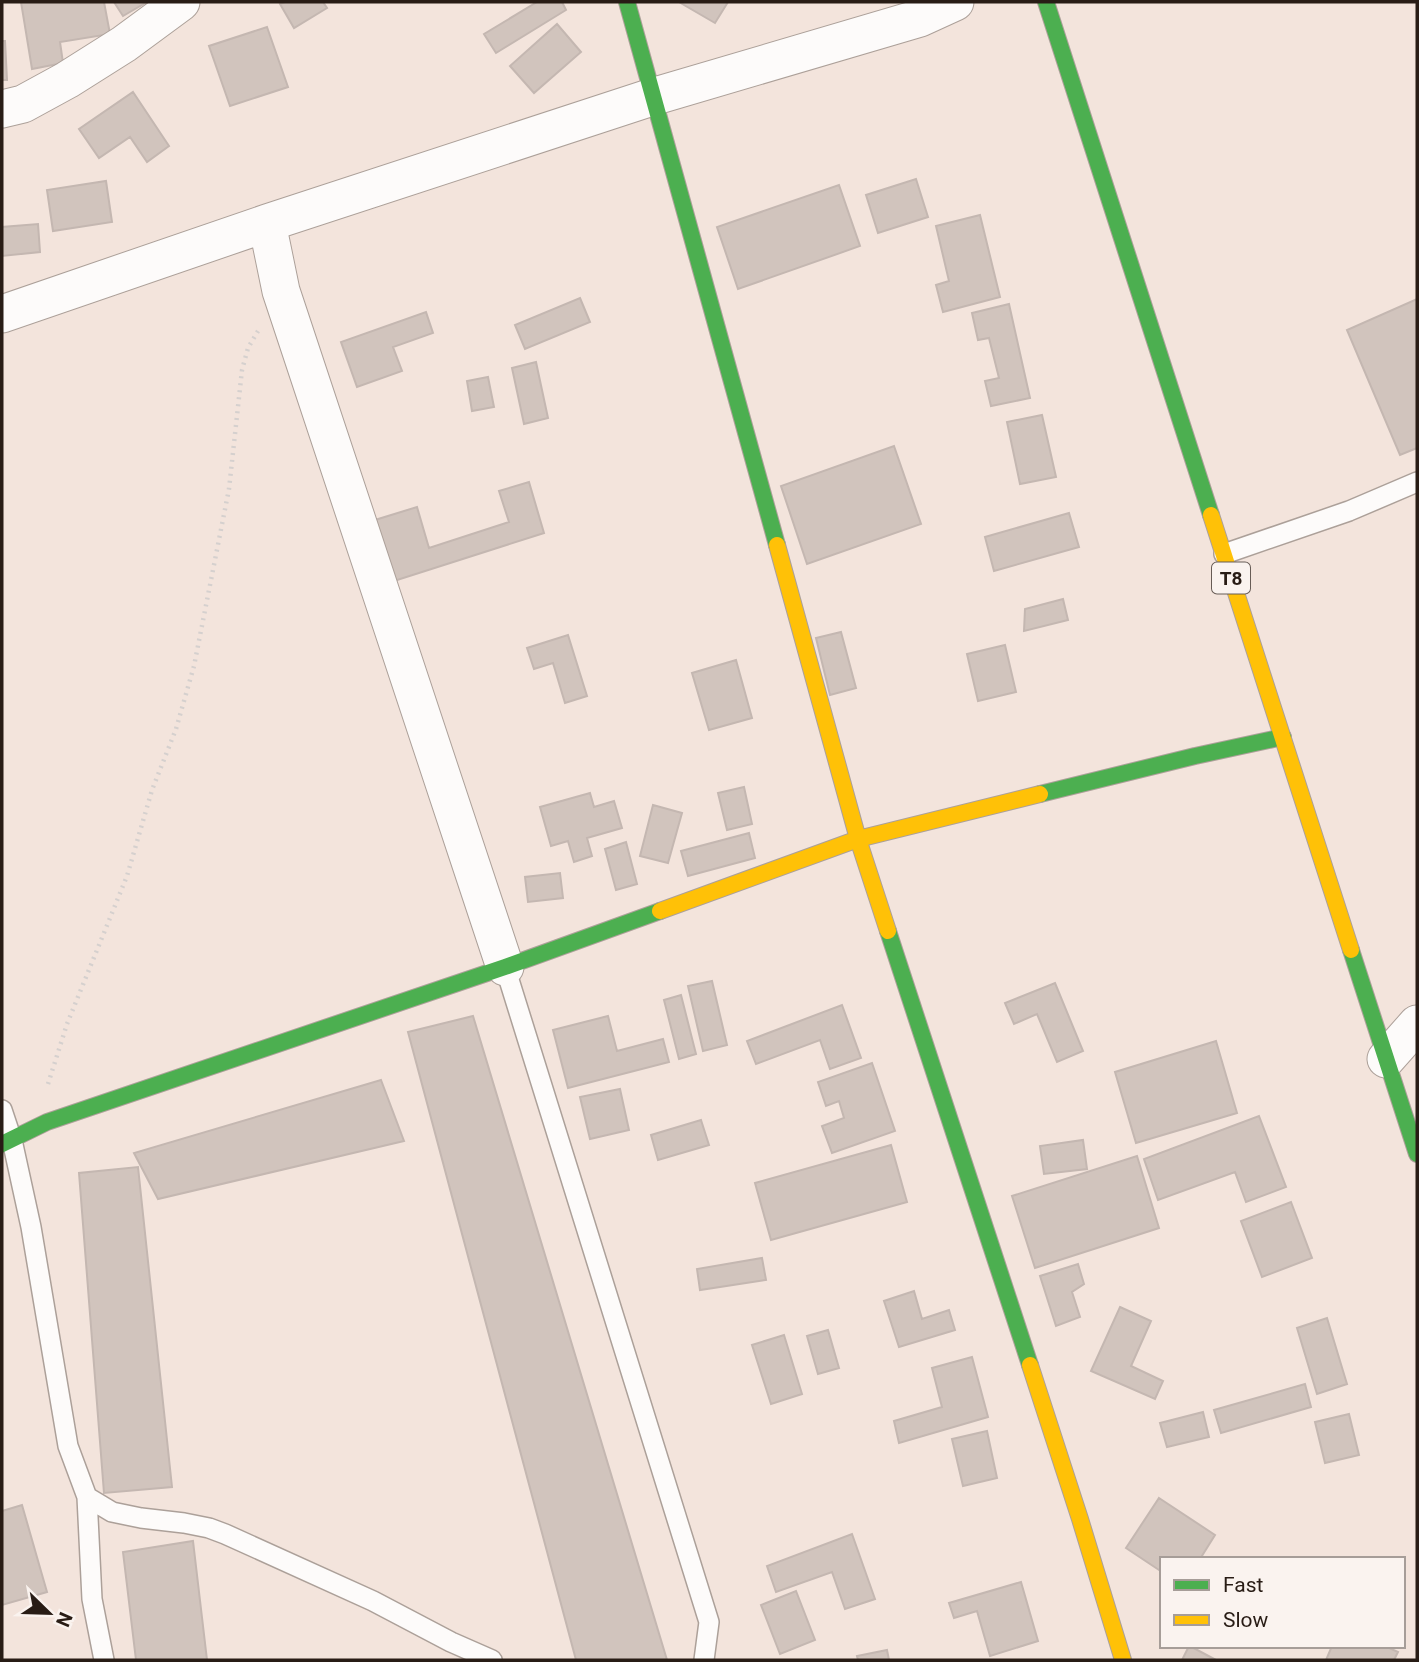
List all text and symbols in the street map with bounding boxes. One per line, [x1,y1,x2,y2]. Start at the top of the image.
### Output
road number: T8 [1212,562,1250,594]
legend [1160,1557,1405,1648]
text: Fast [1223,1573,1264,1597]
north arrow [14,1578,84,1648]
text: Slow [1223,1608,1269,1632]
text: N [51,1609,77,1630]

